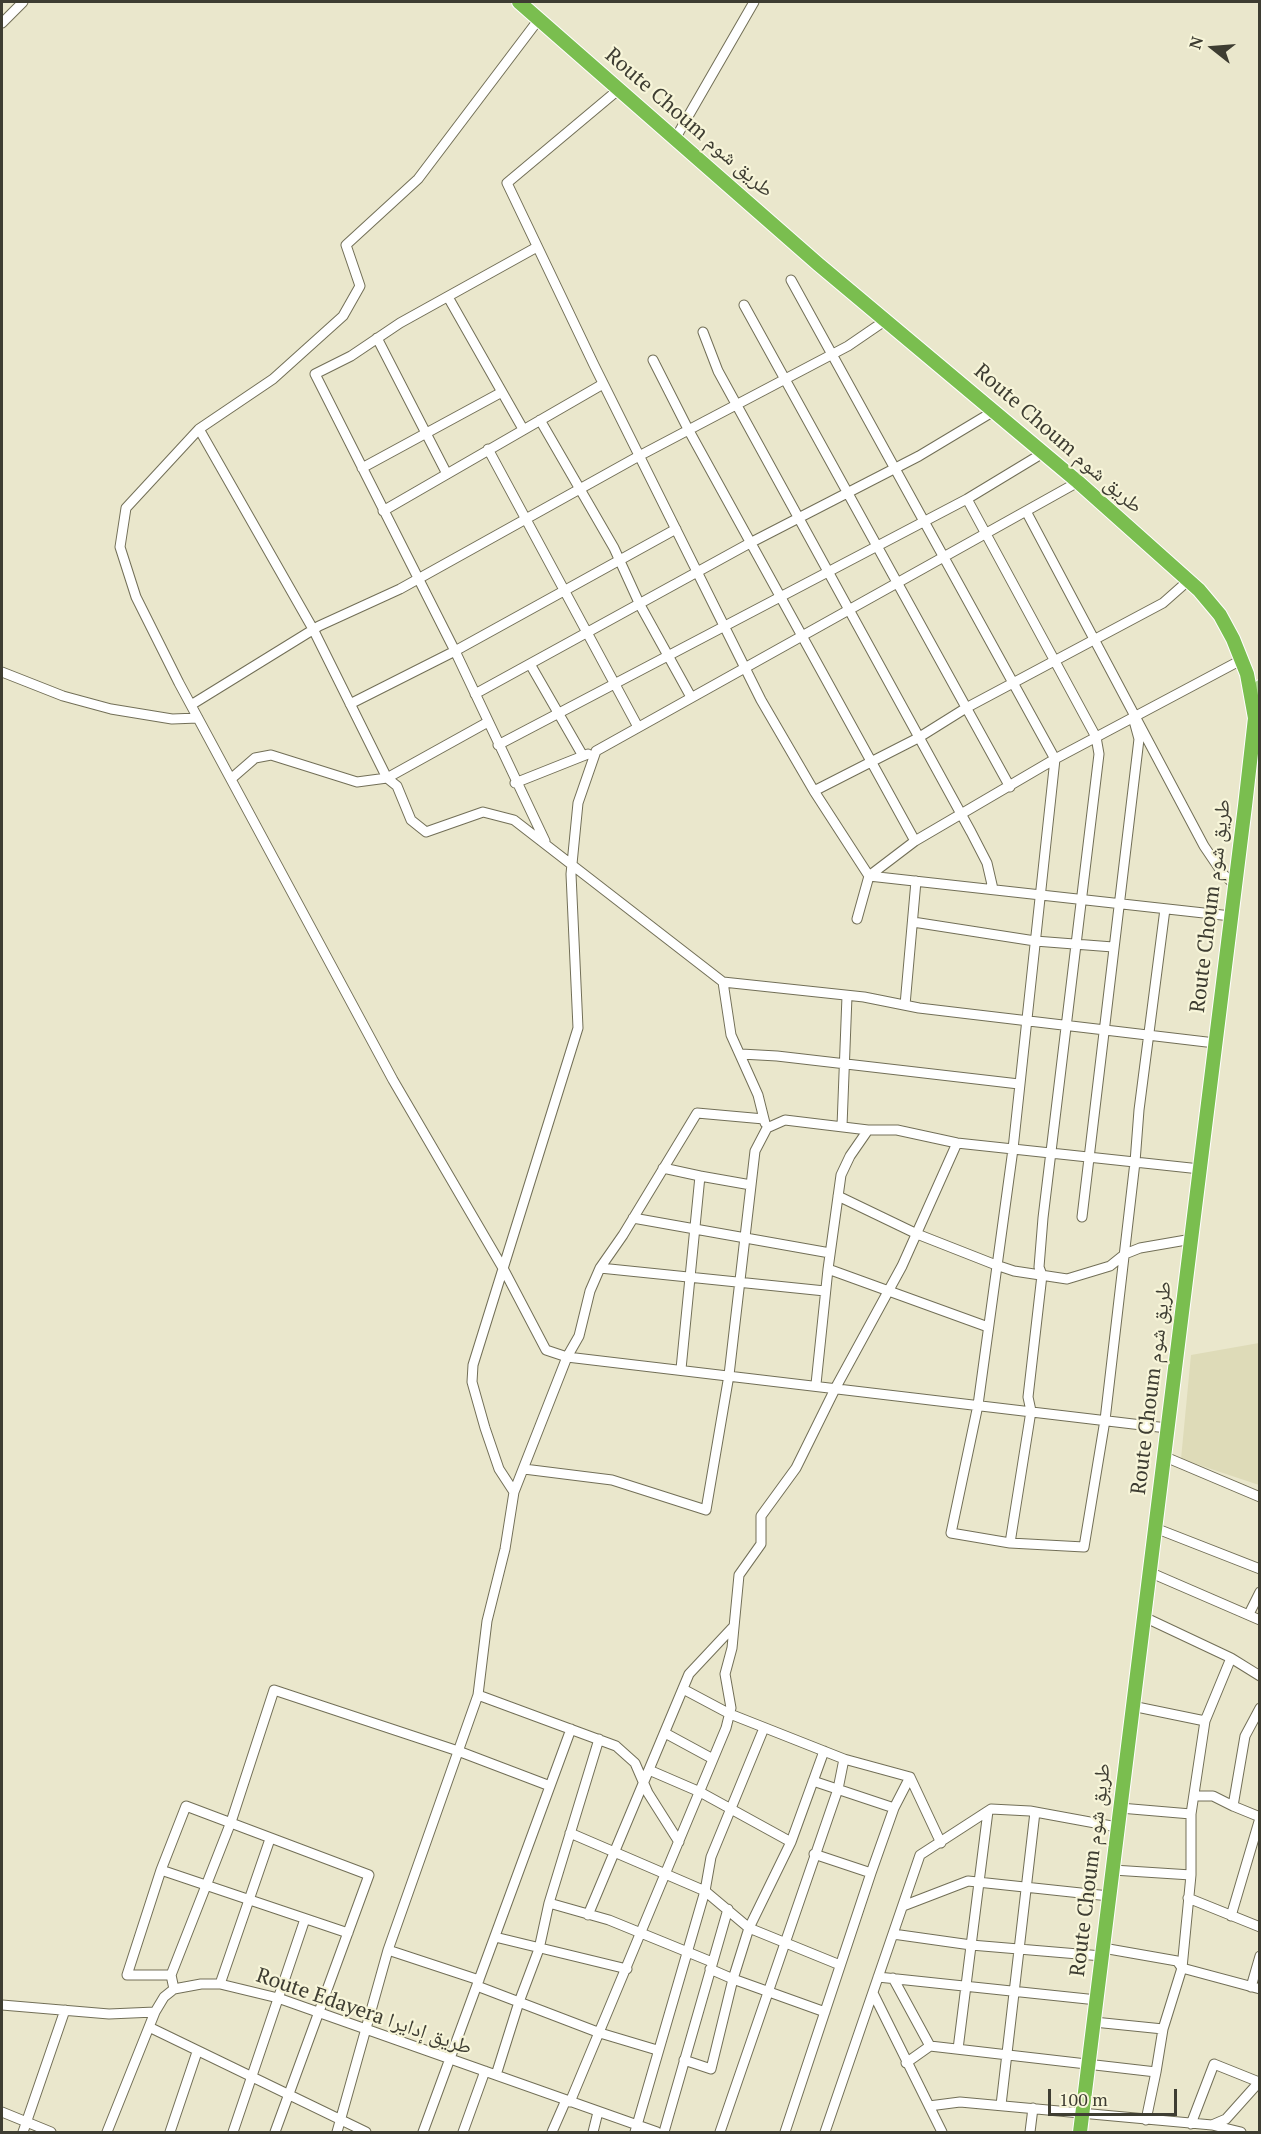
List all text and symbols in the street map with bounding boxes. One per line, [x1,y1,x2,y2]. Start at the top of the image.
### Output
north arrow [1183,18,1243,78]
text: N [1183,34,1208,52]
street label: Route Choum طريق شوم [600,43,778,203]
street label: Route Choum طريق شوم [969,359,1147,519]
street label: Route Choum طريق شوم [1185,798,1237,1014]
street label: Route Choum طريق شوم [1126,1280,1178,1496]
street label: Route Choum طريق شوم [1065,1762,1117,1978]
street label: Route Edayera طريق إدايرا [253,1963,475,2061]
scale bar [1051,2077,1180,2115]
text: 100 m [1059,2087,1108,2111]

